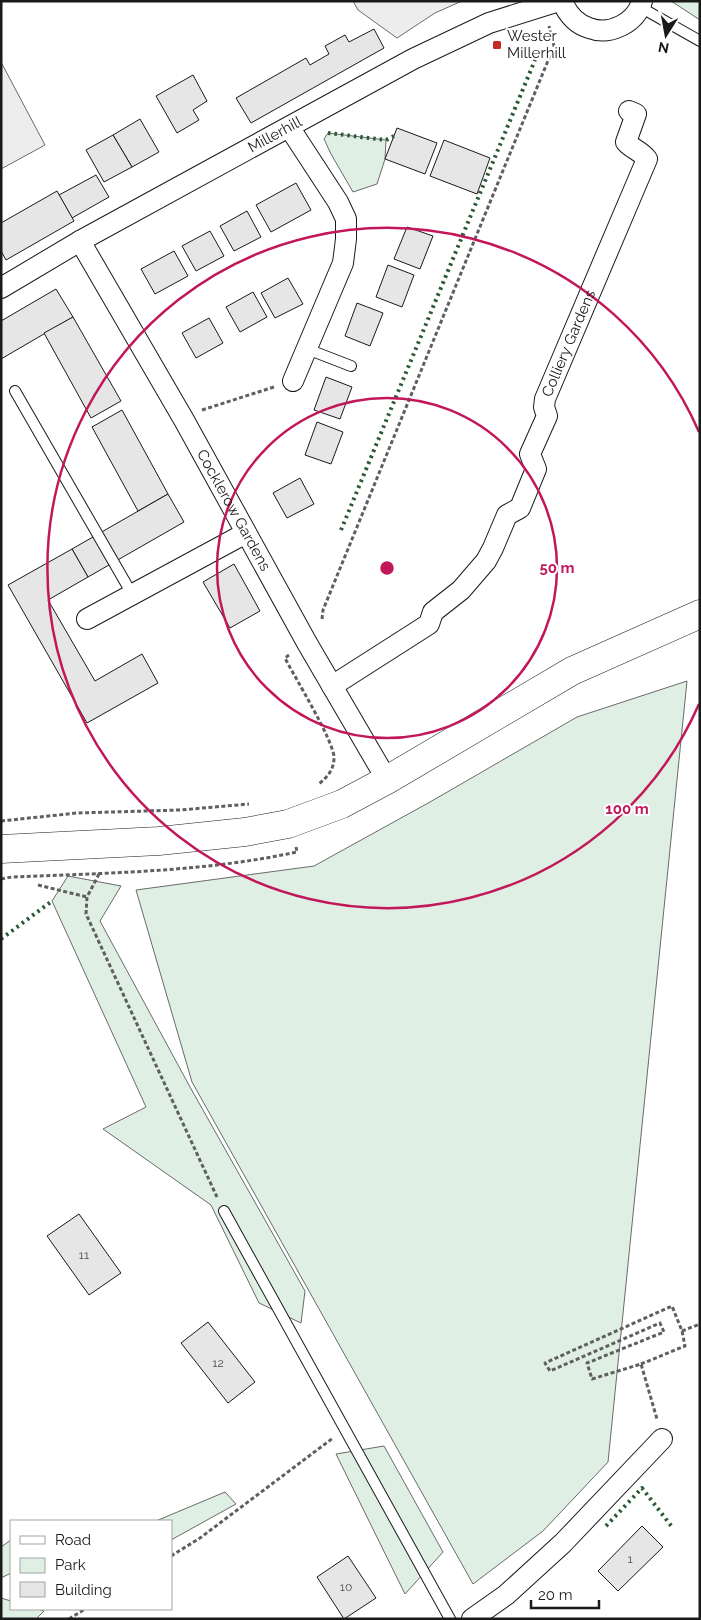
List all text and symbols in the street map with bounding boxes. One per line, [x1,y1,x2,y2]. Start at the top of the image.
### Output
north arrow [641,10,691,60]
place label: Wester Millerhill [507,27,567,62]
marker: Wester Millerhill [491,39,503,51]
text: N [657,39,670,57]
street label: Millerhill [245,112,306,157]
street label: Colliery Gardens [538,287,599,400]
street label: Cocklerow Gardens [193,446,274,574]
centre of rings [378,559,396,577]
text: 50 m [539,559,575,577]
text: 100 m [605,800,649,818]
house number: 11 [79,1248,89,1262]
house number: 12 [212,1356,224,1370]
legend [10,1520,172,1610]
text: Road [55,1531,91,1549]
house number: 1 [627,1552,633,1566]
text: Park [55,1556,86,1574]
scale bar [531,1578,598,1610]
house number: 10 [340,1580,352,1594]
text: Building [55,1581,112,1599]
text: 20 m [538,1586,573,1604]

